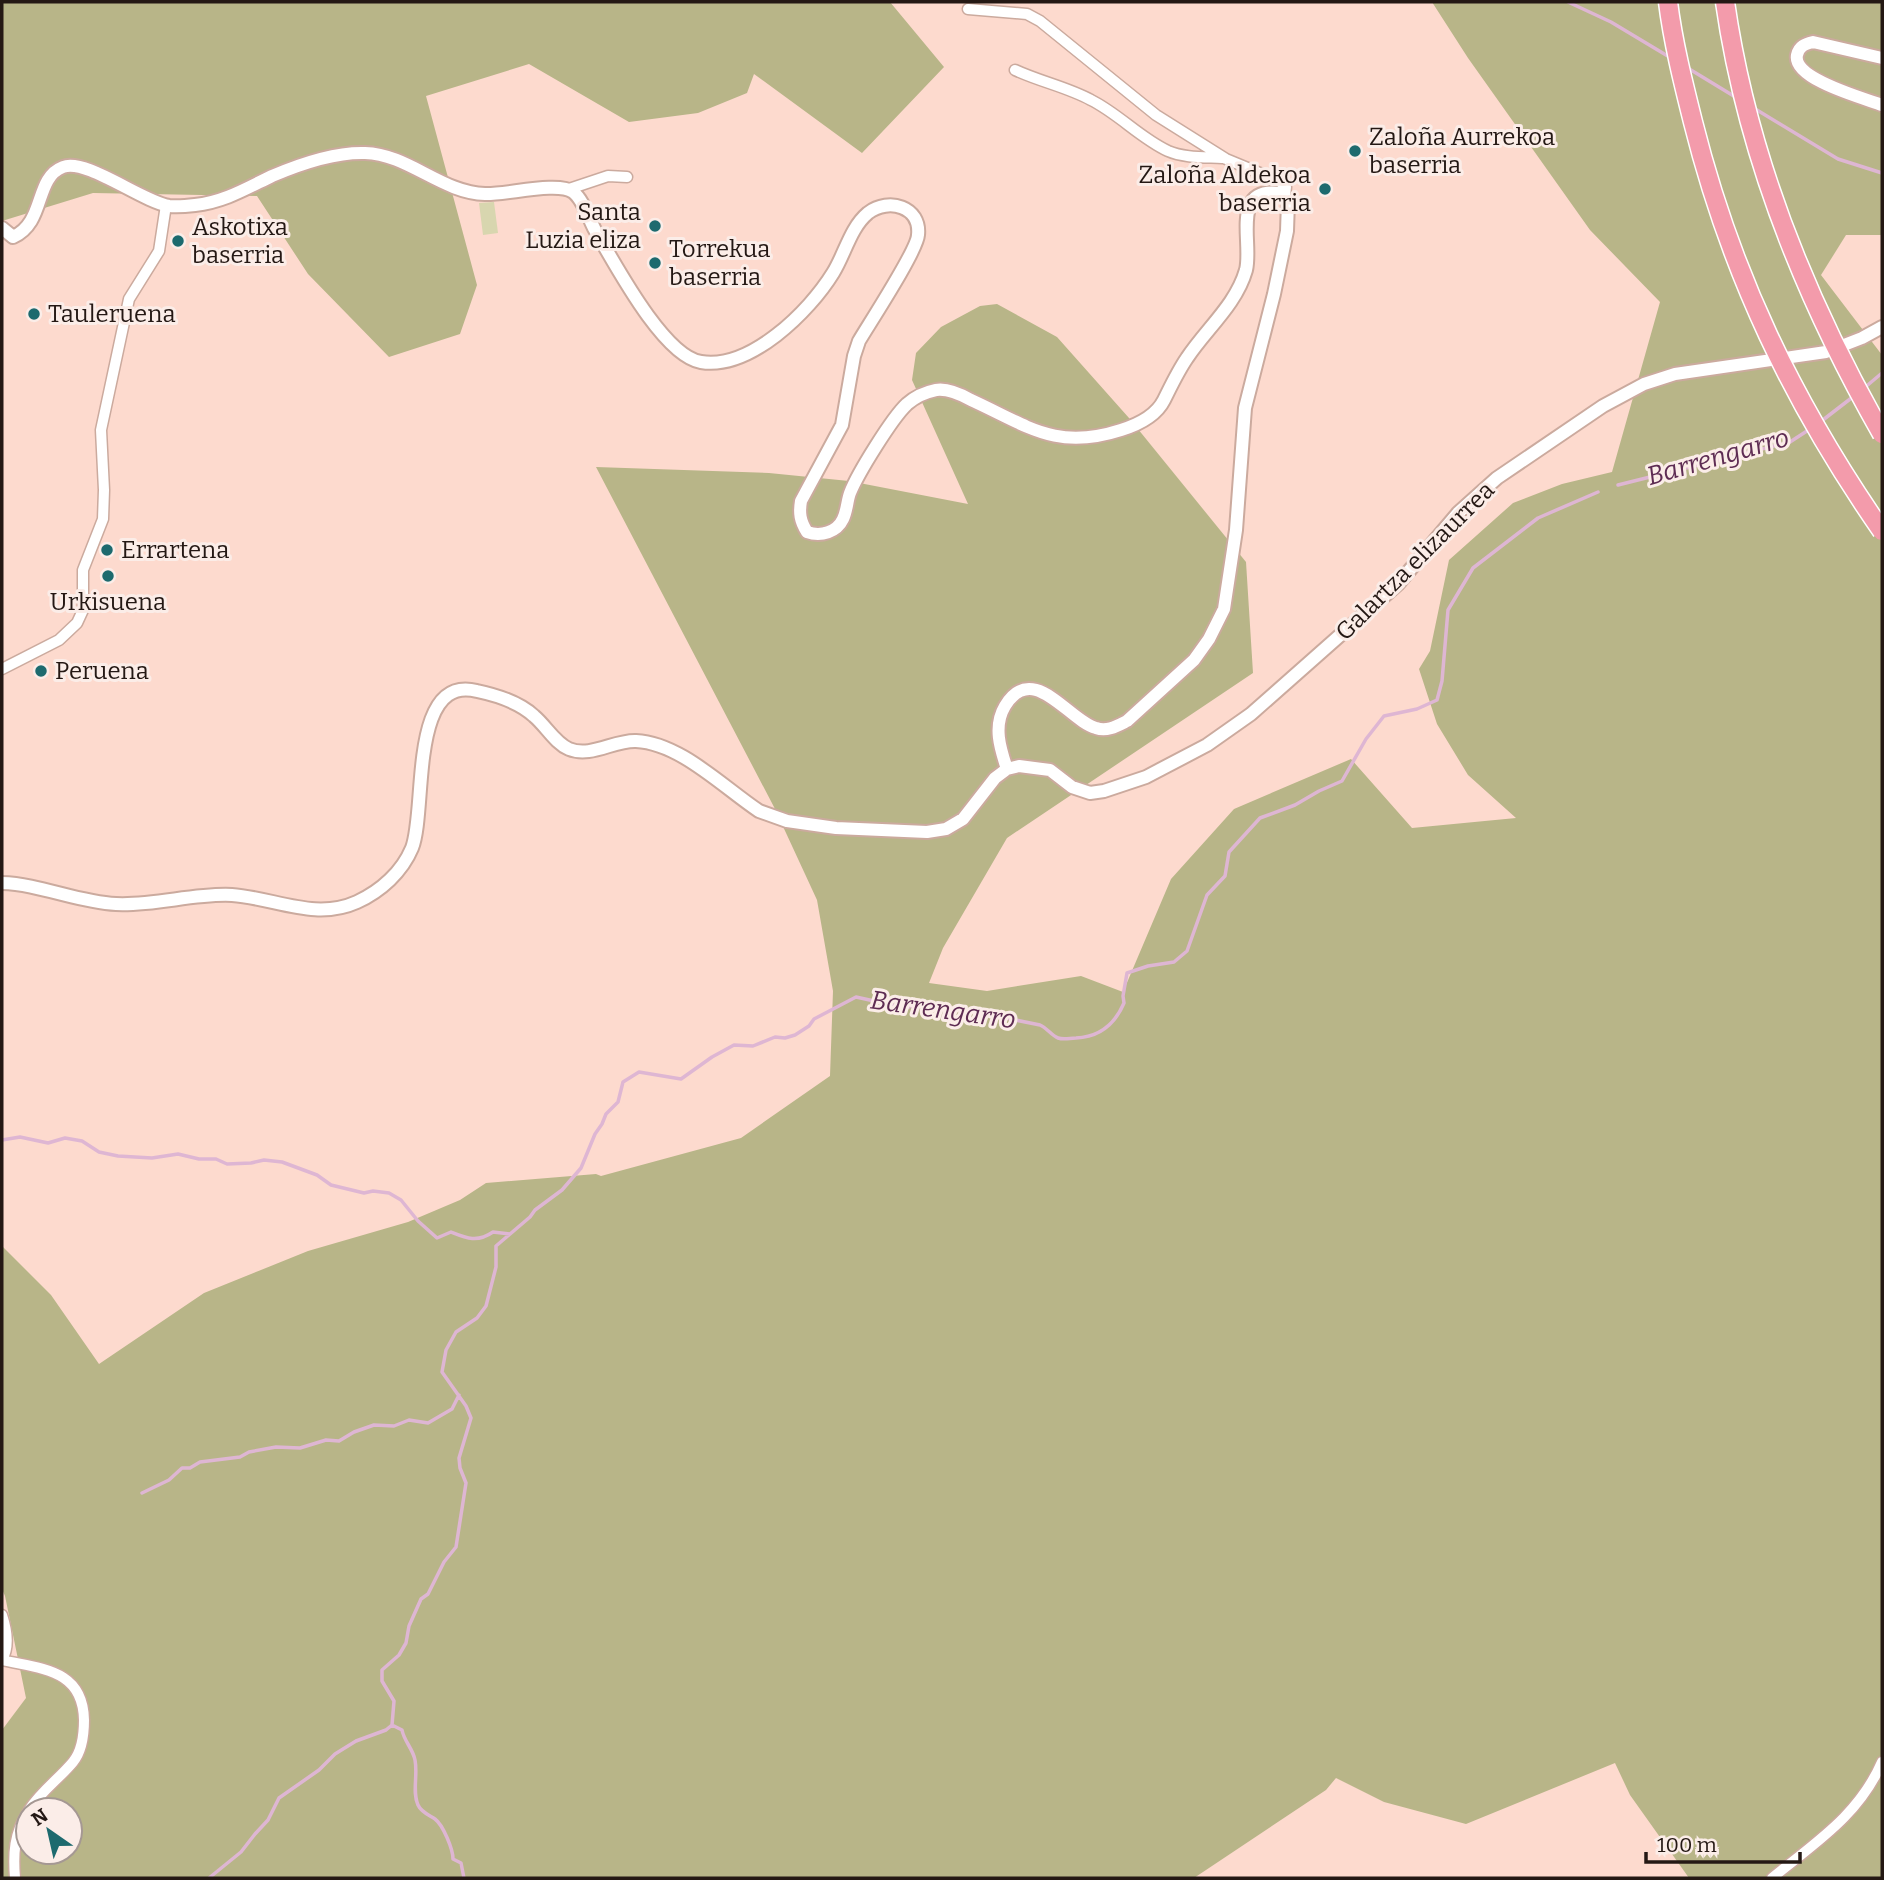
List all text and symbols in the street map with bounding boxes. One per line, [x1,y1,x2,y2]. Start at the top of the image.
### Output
place label: Zaloña Aurrekoa baserria [1369,123,1555,179]
marker: Zaloña Aurrekoa baserria [1347,143,1363,159]
place label: Zaloña Aldekoa baserria [1139,161,1311,217]
marker: Zaloña Aldekoa baserria [1317,181,1333,197]
place label: Santa Luzia eliza [525,198,641,254]
place label: Askotixa baserria [192,213,288,269]
marker: Santa Luzia eliza [647,218,663,234]
marker: Askotixa baserria [170,233,186,249]
place label: Torrekua baserria [669,235,770,291]
marker: Torrekua baserria [647,255,663,271]
place label: Tauleruena [48,300,176,328]
marker: Tauleruena [26,306,42,322]
water label: Barrengarro [1643,422,1793,492]
street label: Galartza elizaurrea [1330,476,1500,646]
place label: Errartena [121,536,229,564]
marker: Errartena [99,542,115,558]
marker: Urkisuena [100,568,116,584]
place label: Urkisuena [50,588,166,616]
place label: Peruena [55,657,149,685]
marker: Peruena [33,663,49,679]
water label: Barrengarro [868,984,1018,1036]
north arrow [14,1796,84,1866]
text: N [27,1804,53,1831]
scale bar [1646,1820,1800,1864]
text: 100 m [1657,1832,1717,1858]

